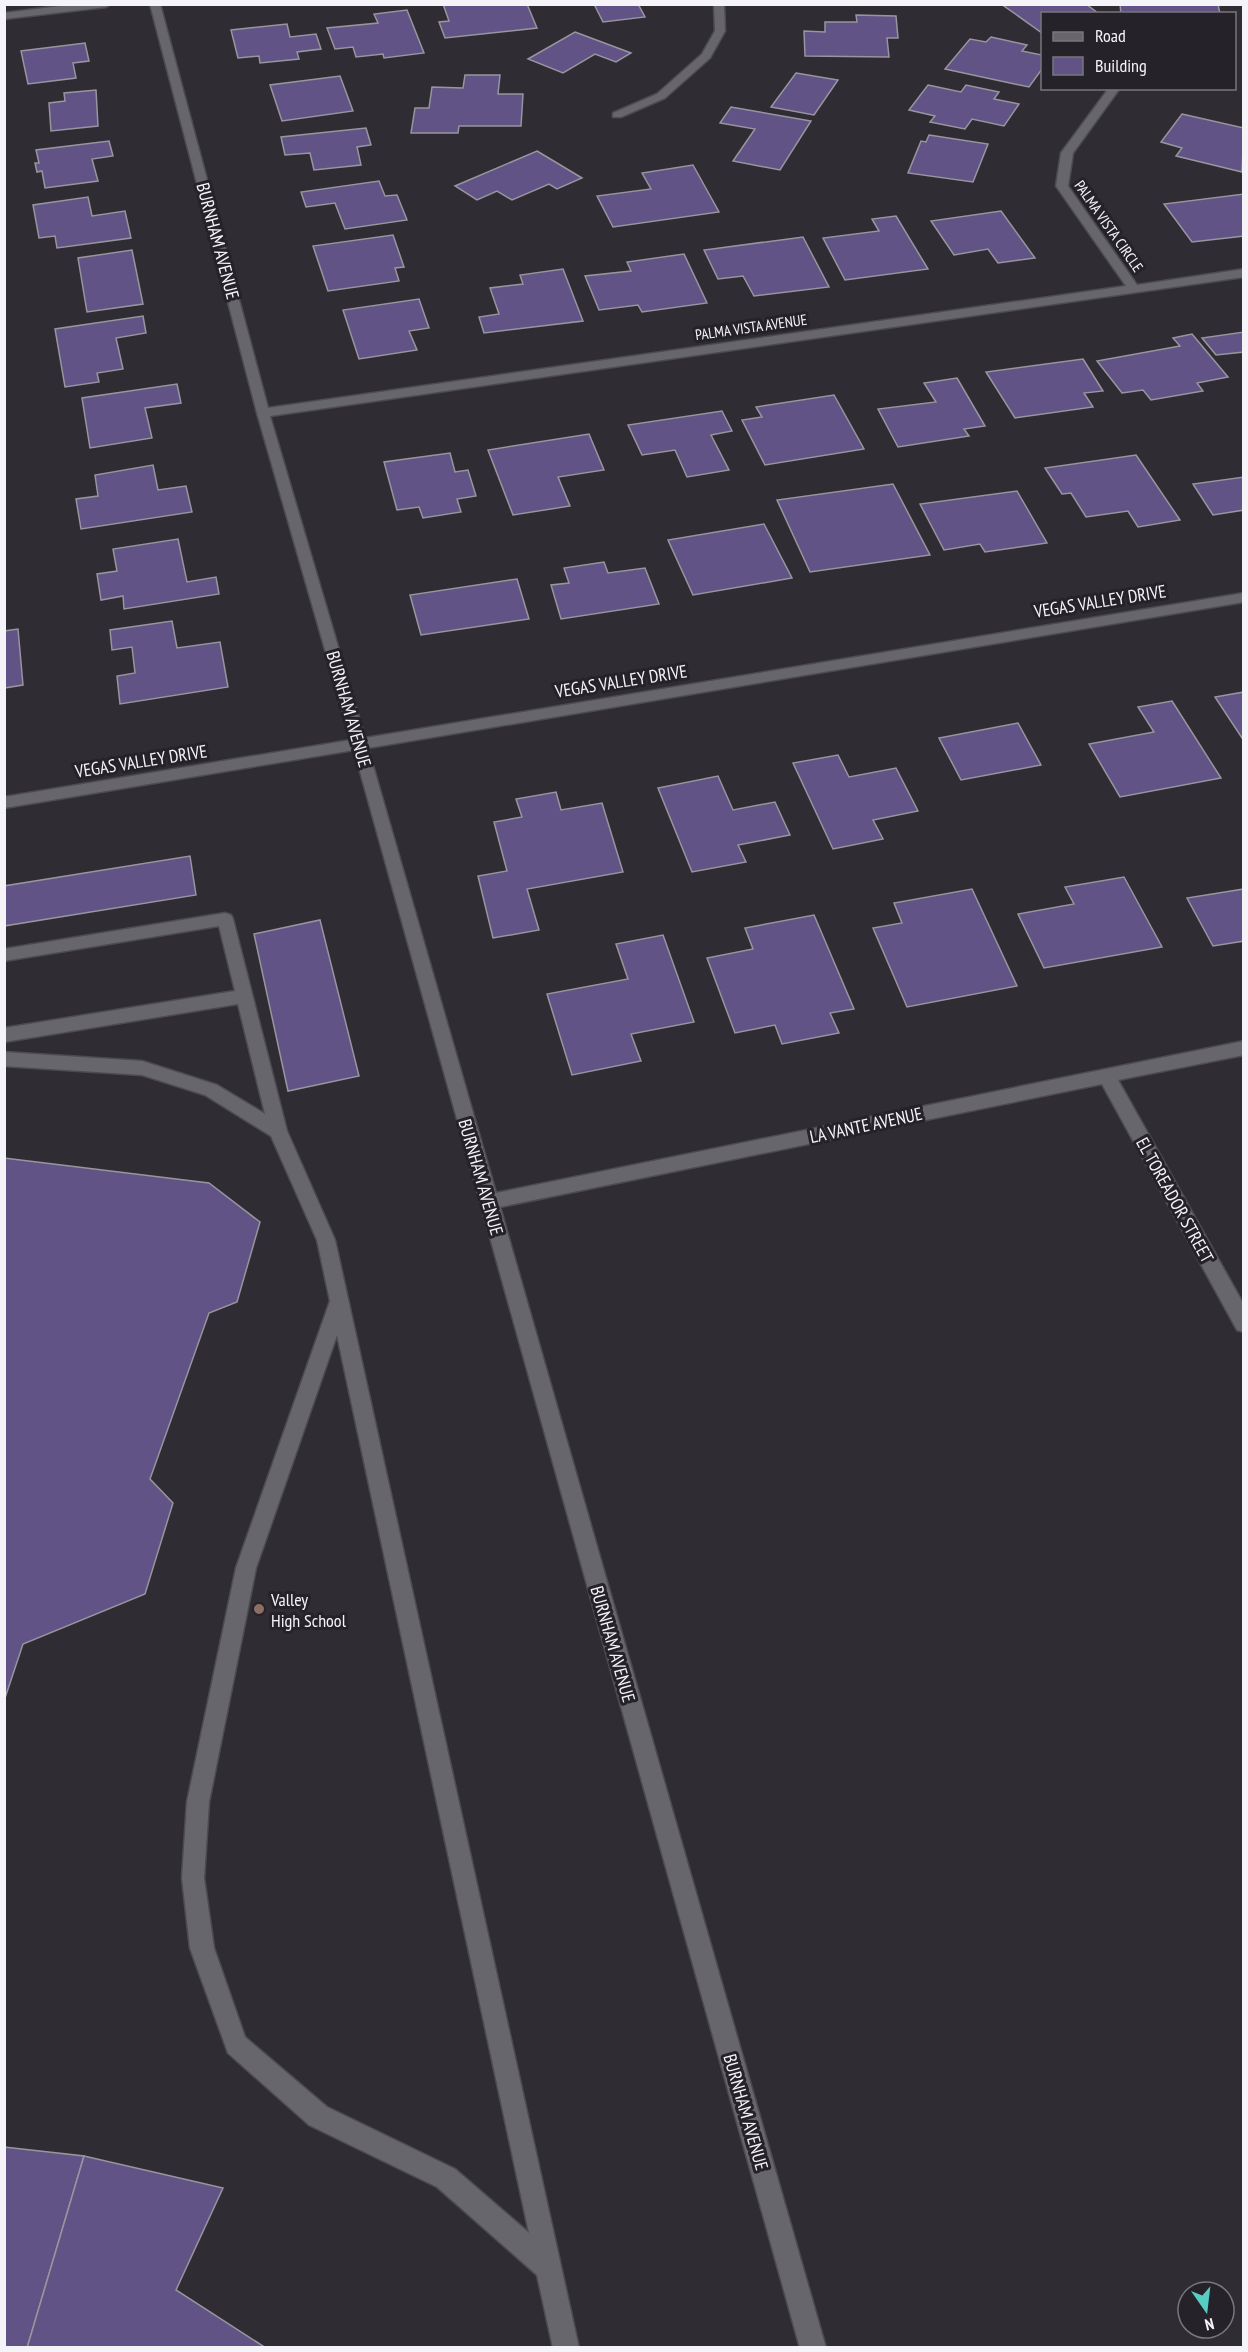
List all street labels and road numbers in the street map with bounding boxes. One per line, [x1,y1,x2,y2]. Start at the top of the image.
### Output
street label: PALMA VISTA CIRCLE [1070,177,1148,275]
street label: BURNHAM AVENUE [191,180,245,302]
street label: PALMA VISTA AVENUE [694,310,808,344]
street label: VEGAS VALLEY DRIVE [1031,579,1168,623]
street label: BURNHAM AVENUE [321,648,377,770]
street label: VEGAS VALLEY DRIVE [552,659,689,703]
street label: VEGAS VALLEY DRIVE [72,739,209,783]
street label: LA VANTE AVENUE [808,1102,924,1148]
street label: BURNHAM AVENUE [453,1116,509,1238]
street label: EL TOREADOR STREET [1131,1133,1219,1267]
street label: BURNHAM AVENUE [585,1583,641,1705]
street label: BURNHAM AVENUE [718,2051,774,2173]

